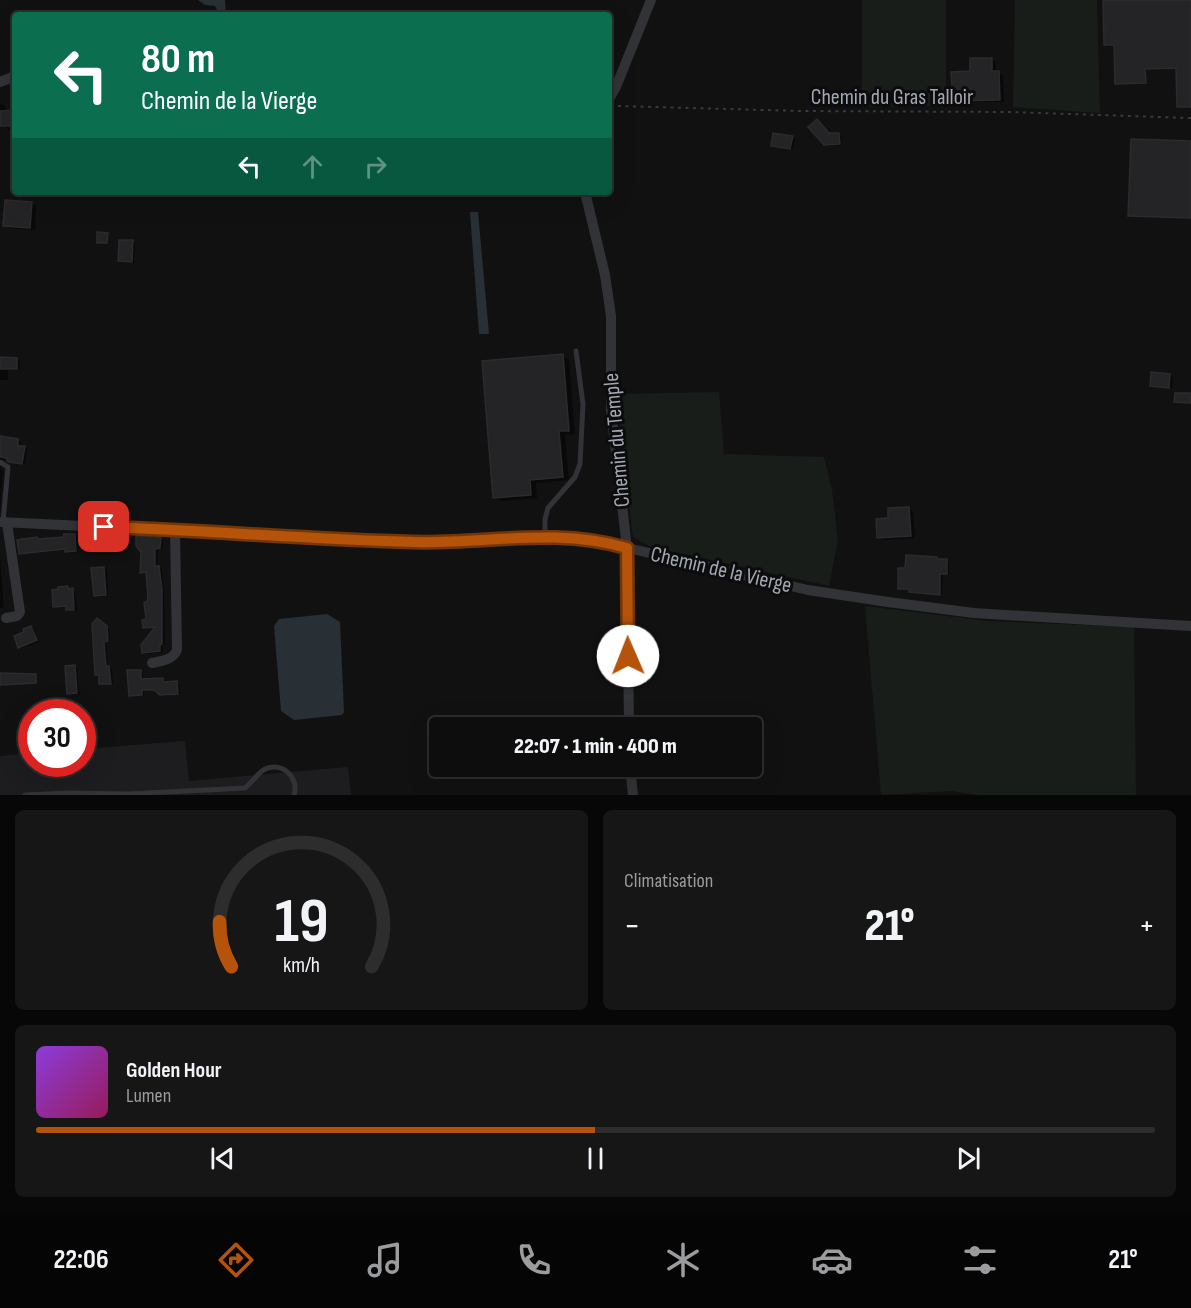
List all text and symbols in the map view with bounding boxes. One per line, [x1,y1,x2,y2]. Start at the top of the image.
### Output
text: 80 m [141,34,215,85]
icon: left [42,36,120,114]
street label: Chemin du Gras Talloir [811,84,973,111]
text: Chemin de la Vierge [141,85,317,117]
icon: left [233,150,266,183]
icon: ahead [296,150,329,183]
icon: right [359,150,392,183]
street label: Chemin du Temple [598,372,636,508]
pin [78,501,129,552]
icon: arrive [87,510,120,543]
street label: Chemin de la Vierge [648,541,794,599]
position arrow [596,624,660,688]
speed limit sign: 30 [18,699,96,777]
text: 22:07 · 1 min · 400 m [514,733,677,760]
text: Climatisation [624,869,713,893]
text: 19 [274,885,329,960]
text: 21° [864,899,915,954]
text: − [624,906,640,946]
text: + [1139,906,1155,946]
text: km/h [283,953,320,978]
text: Golden Hour [126,1057,222,1084]
text: Lumen [126,1084,171,1108]
icon: previous [206,1142,239,1175]
icon: pause [579,1142,612,1175]
icon: next [952,1142,985,1175]
icon: directions [215,1239,257,1281]
icon: music [364,1239,406,1281]
icon: phone [513,1239,555,1281]
icon: climate [662,1239,704,1281]
icon: car [811,1239,853,1281]
icon: filters [959,1239,1001,1281]
text: 22:06 [53,1244,109,1276]
text: 21° [1108,1244,1138,1276]

